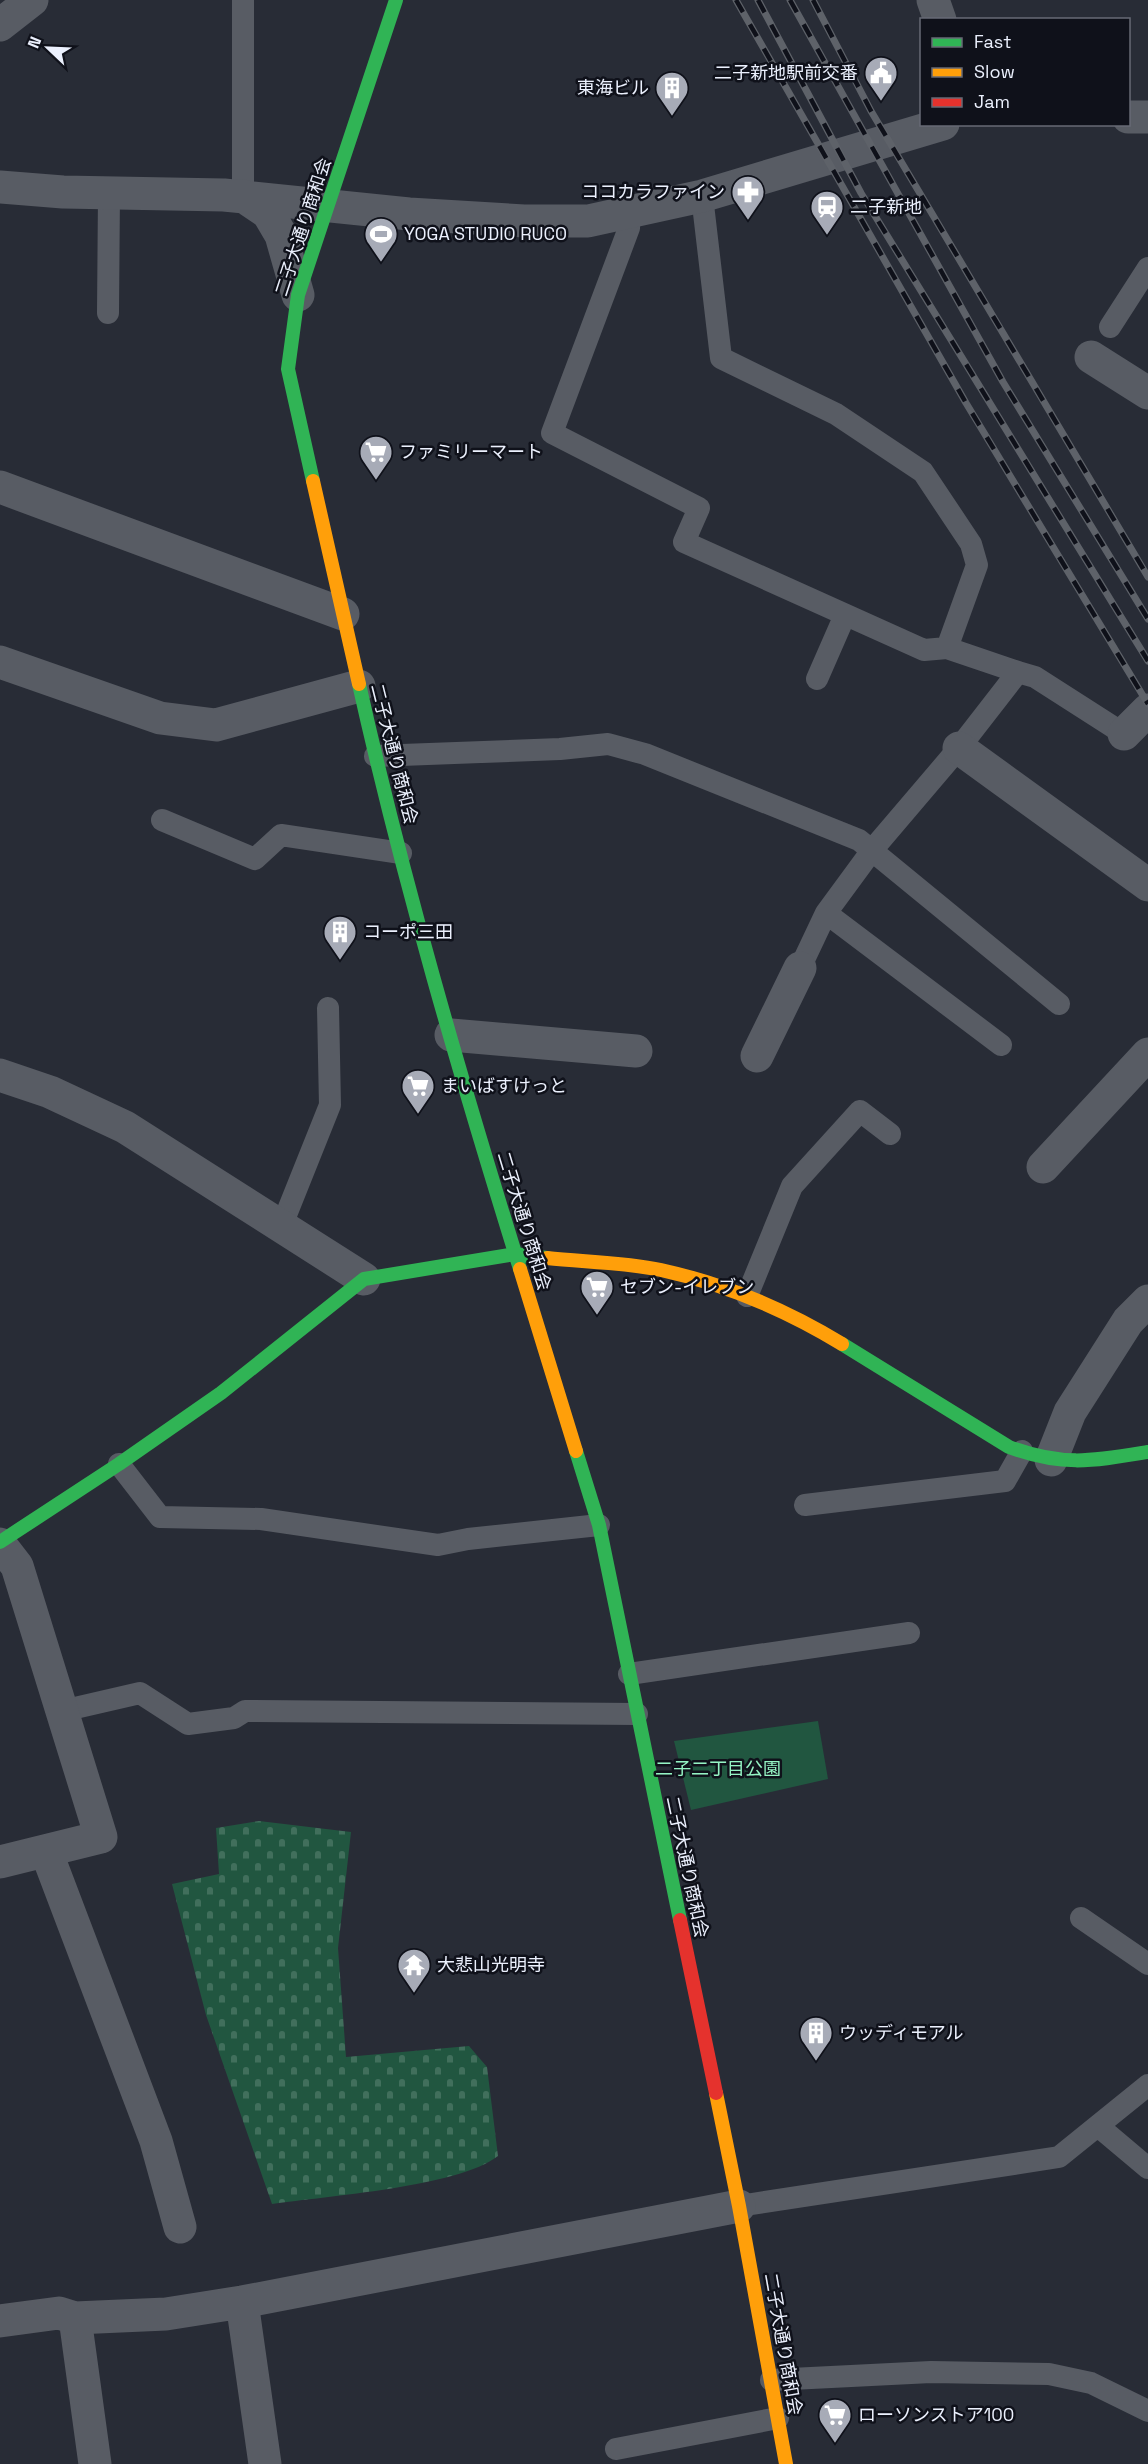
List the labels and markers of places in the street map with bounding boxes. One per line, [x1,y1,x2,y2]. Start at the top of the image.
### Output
public building icon: 二子新地駅前交番 [863,55,899,102]
place label: 二子新地駅前交番 [714,61,858,84]
building icon: 東海ビル [654,70,690,117]
place label: 東海ビル [577,76,649,99]
pharmacy icon: ココカラファイン [730,174,766,221]
place label: ココカラファイン [581,180,725,203]
station icon: 二子新地 [809,189,845,236]
place label: 二子新地 [850,195,922,218]
sports icon: YOGA STUDIO RUCO [363,216,399,263]
place label: YOGA STUDIO RUCO [404,222,567,245]
supermarket icon: ファミリーマート [358,434,394,481]
place label: ファミリーマート [399,440,543,463]
building icon: コーポ三田 [322,914,358,961]
place label: コーポ三田 [363,920,453,943]
supermarket icon: まいばすけっと [400,1068,436,1115]
place label: まいばすけっと [441,1074,567,1097]
supermarket icon: セブン-イレブン [579,1269,615,1316]
place label: セブン-イレブン [620,1275,754,1298]
temple icon: 大悲山光明寺 [396,1947,432,1994]
place label: 大悲山光明寺 [437,1953,545,1976]
building icon: ウッディモアル [798,2015,834,2062]
place label: ウッディモアル [839,2021,964,2044]
supermarket icon: ローソンストア100 [817,2397,853,2444]
place label: ローソンストア100 [858,2403,1014,2426]

